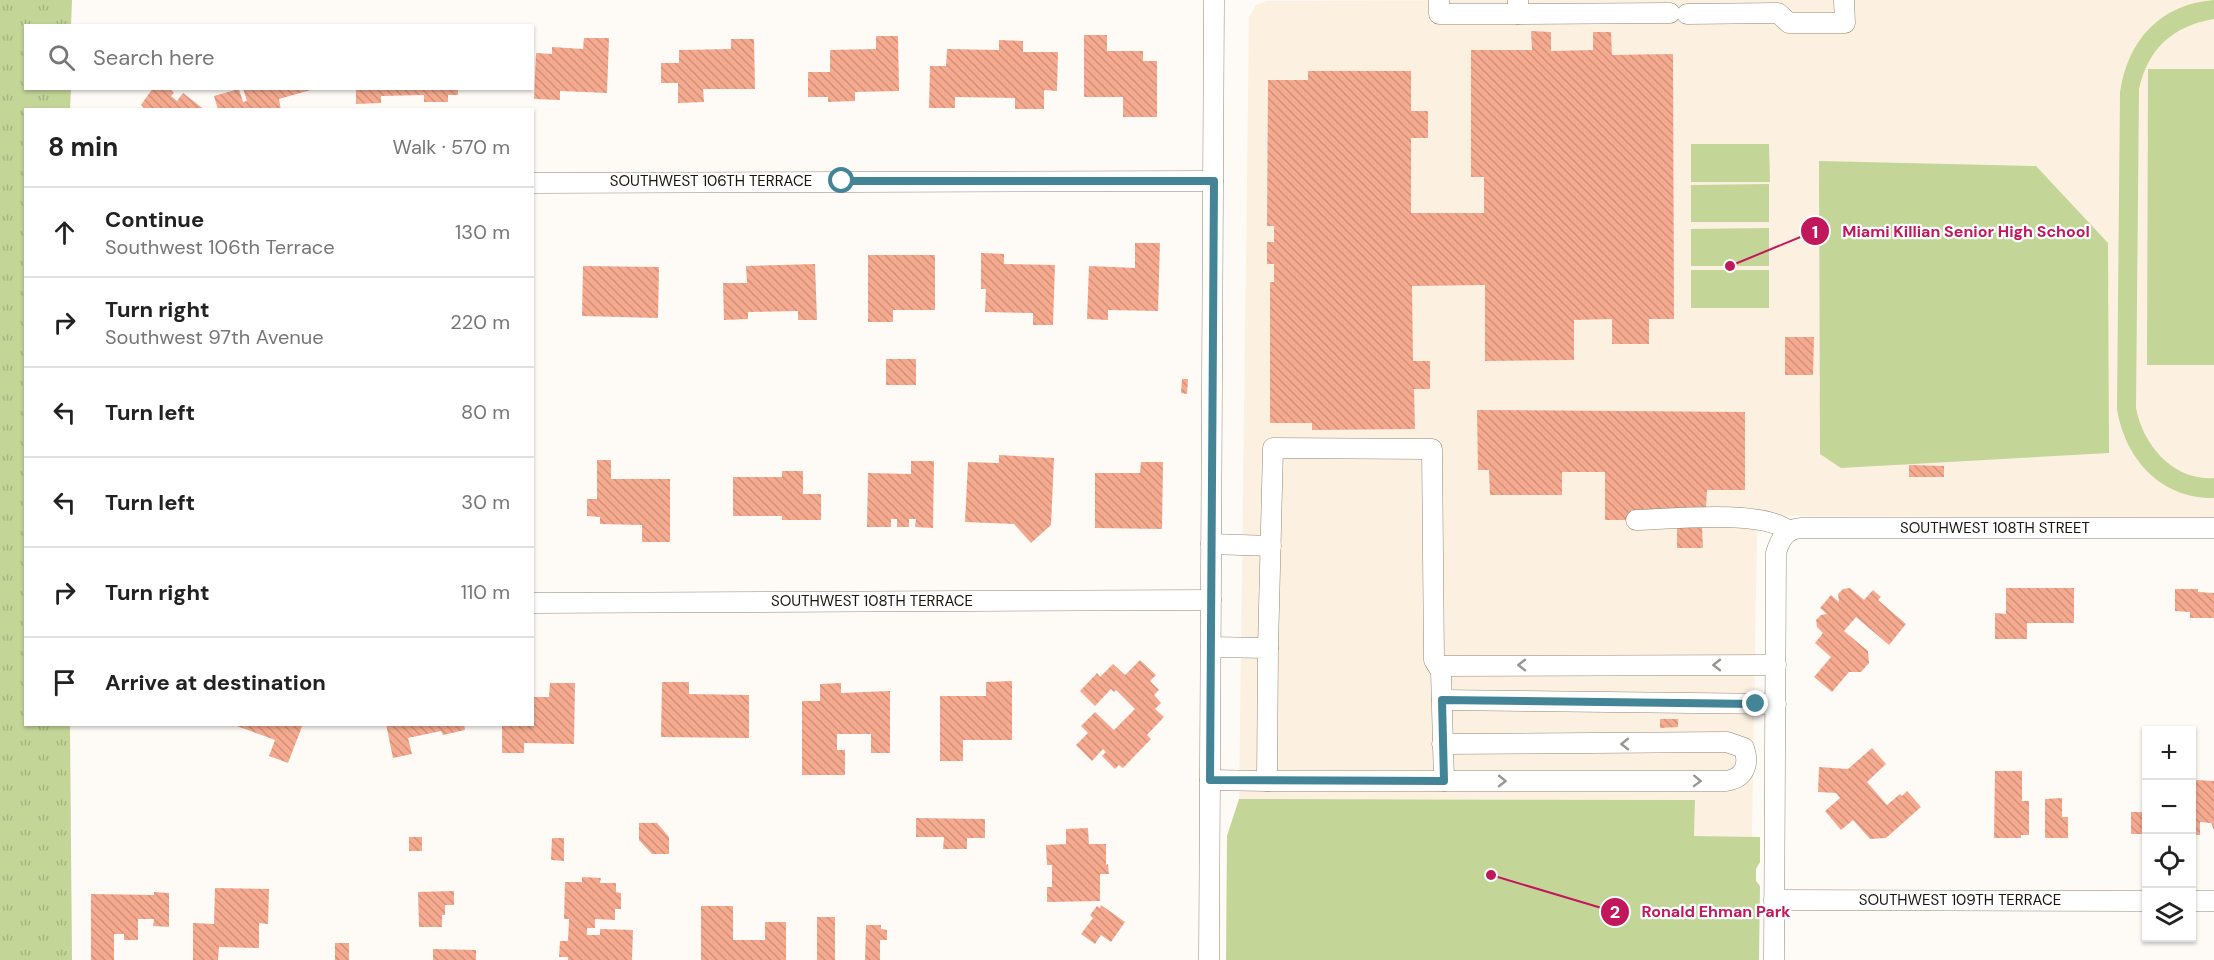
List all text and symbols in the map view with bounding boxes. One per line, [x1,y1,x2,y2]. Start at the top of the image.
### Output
search box [24,24,534,90]
icon: search [45,41,78,74]
text: Search here [93,43,214,72]
text: 8 min [48,130,118,164]
text: Walk · 570 m [393,134,510,160]
route start [828,167,854,193]
street label: SOUTHWEST 106TH TERRACE [610,171,812,191]
text: Continue [105,205,204,234]
callout: Miami Killian Senior High School [1800,214,2102,248]
icon: ahead [48,216,81,249]
text: 130 m [455,219,510,245]
text: 1 [1812,220,1818,244]
text: Miami Killian Senior High School [1842,221,2090,242]
text: Southwest 106th Terrace [105,234,335,260]
text: Turn right [105,295,210,324]
icon: right [48,306,81,339]
text: 220 m [450,309,510,335]
text: Southwest 97th Avenue [105,324,324,350]
icon: left [48,396,81,429]
text: Turn left [105,398,195,427]
text: 80 m [461,399,510,425]
icon: left [48,486,81,519]
text: Turn left [105,488,195,517]
text: 30 m [461,489,510,515]
street label: SOUTHWEST 108TH STREET [1900,518,2090,538]
icon: right [48,576,81,609]
text: Turn right [105,578,210,607]
text: 110 m [461,579,510,605]
street label: SOUTHWEST 108TH TERRACE [771,591,973,611]
one-way arrow [1518,659,1527,671]
one-way arrow [1713,659,1722,671]
icon: arrive [48,666,81,699]
text: Arrive at destination [105,668,326,697]
route end [1742,690,1768,716]
map controls [2142,726,2196,942]
button: + [2142,726,2196,780]
one-way arrow [1620,738,1629,750]
one-way arrow [1693,774,1702,787]
one-way arrow [1498,775,1507,787]
button: − [2142,780,2196,834]
button: locate [2142,834,2196,888]
button: layers [2142,888,2196,942]
street label: SOUTHWEST 109TH TERRACE [1859,890,2061,910]
callout: Ronald Ehman Park [1600,895,1803,929]
text: 2 [1610,900,1620,924]
text: Ronald Ehman Park [1642,901,1791,922]

